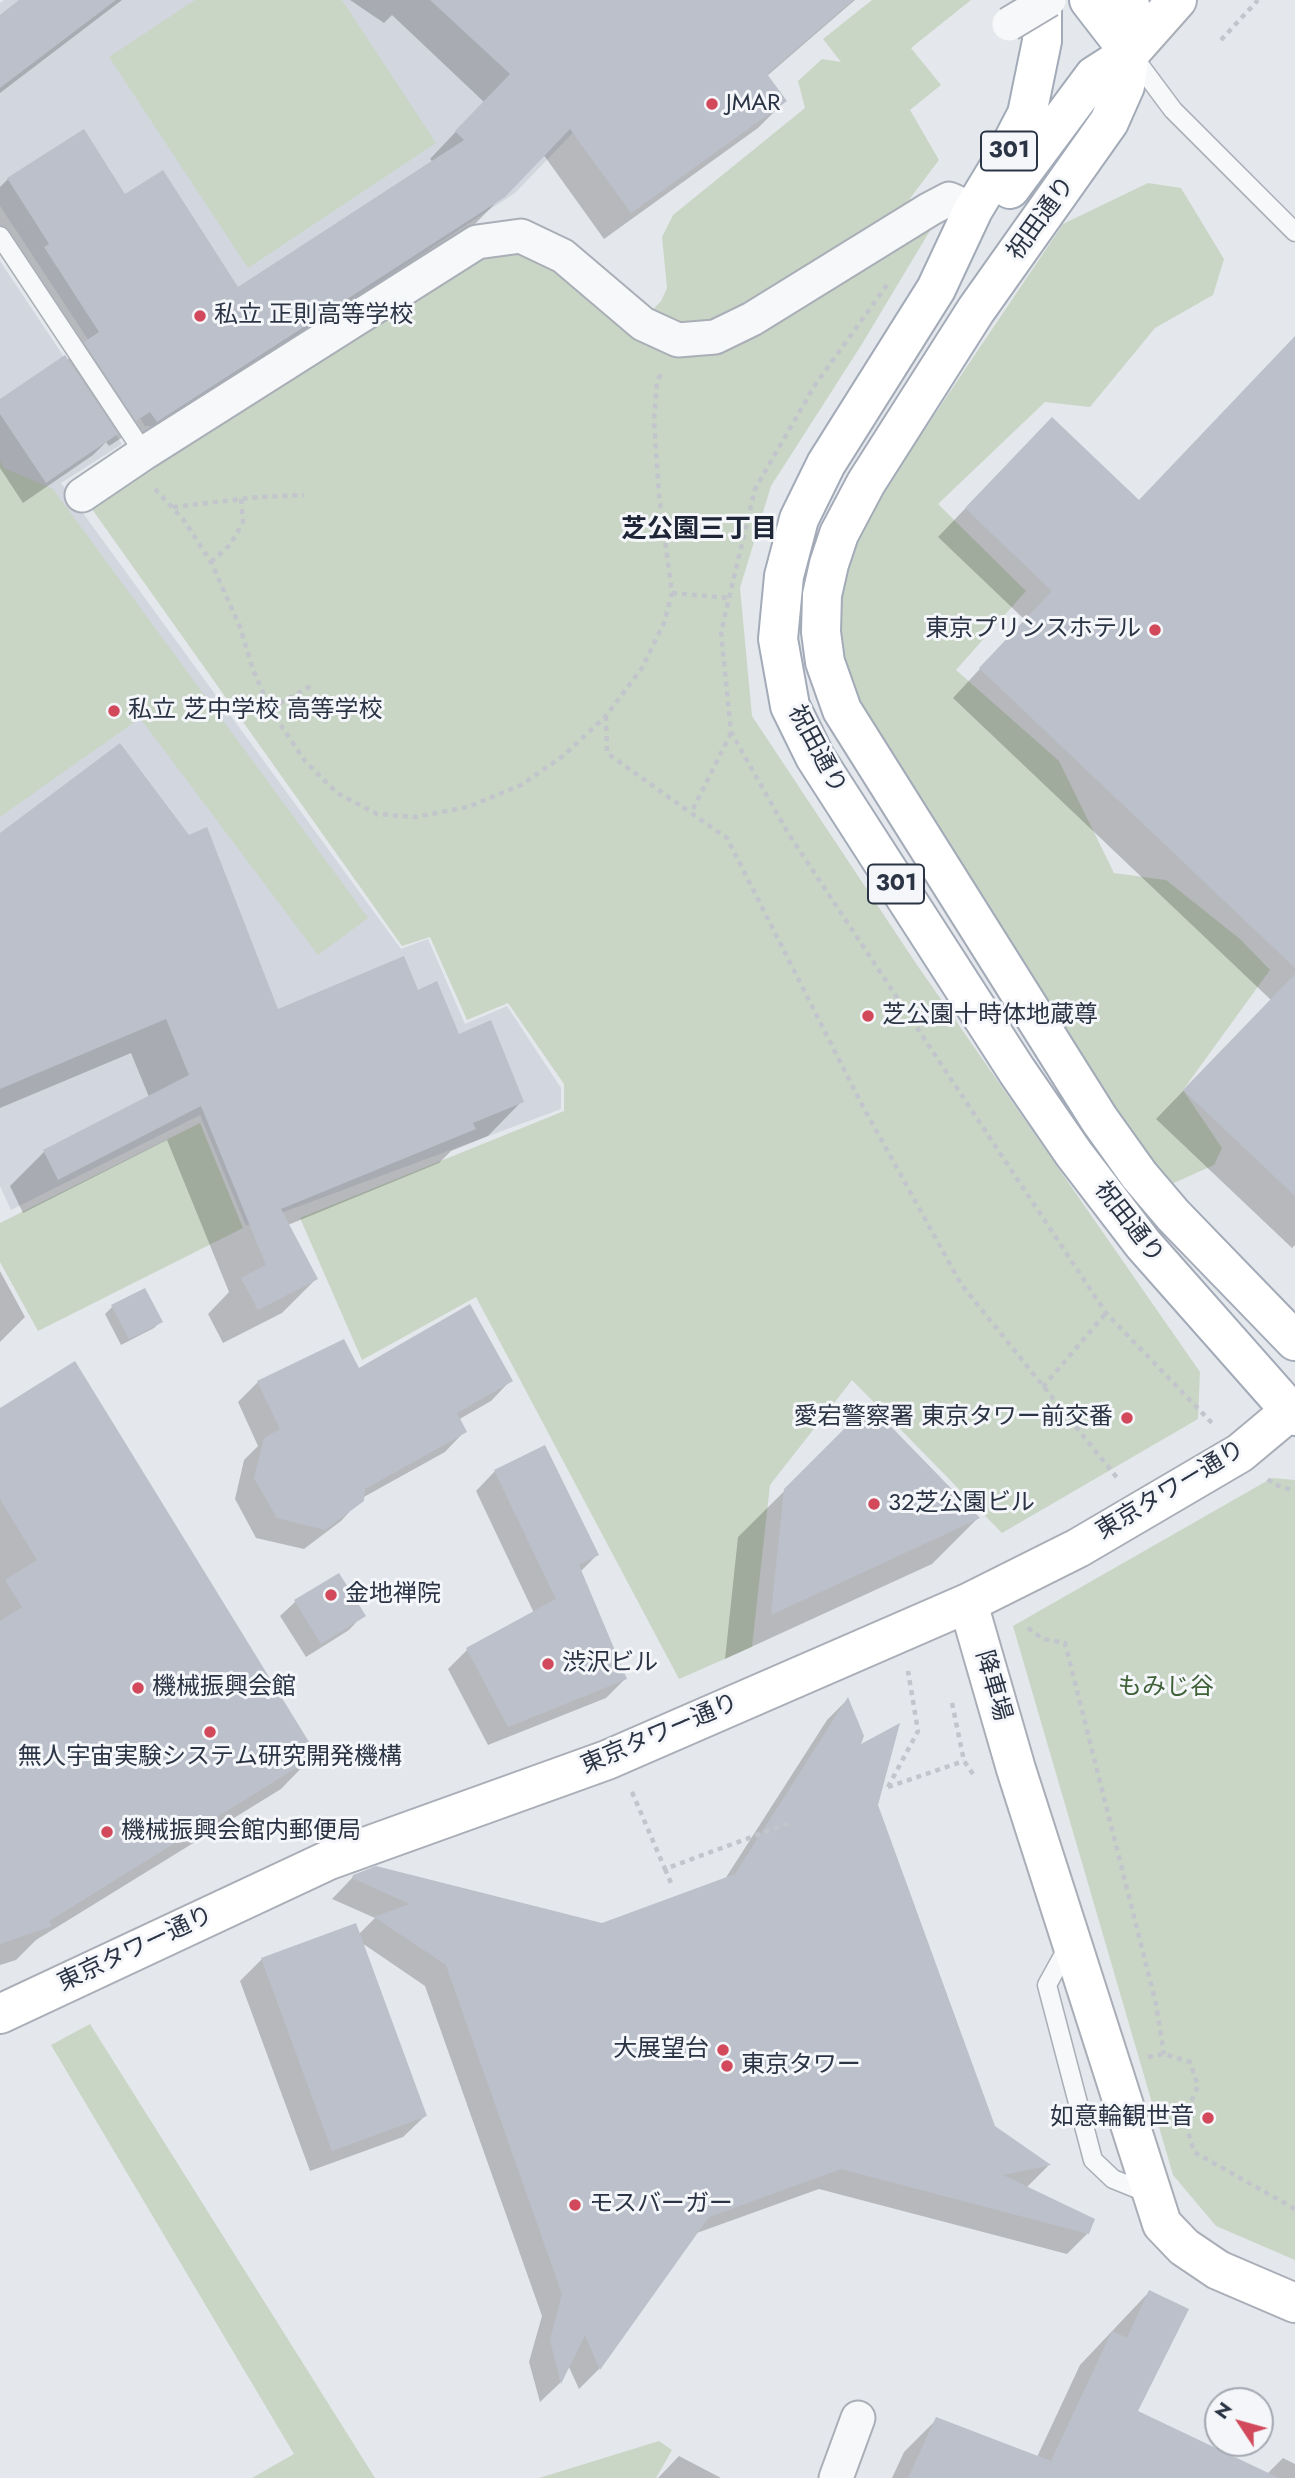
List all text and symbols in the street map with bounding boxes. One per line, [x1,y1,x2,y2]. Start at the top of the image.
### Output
place label: JMAR [726,90,780,118]
marker: JMAR [704,96,720,112]
road number: 301 [981,132,1037,170]
street label: 祝田通り [1002,172,1082,266]
place label: 私立 正則高等学校 [214,302,413,330]
marker: 私立 正則高等学校 [192,308,208,324]
district label: 芝公園三丁目 [621,515,777,547]
place label: 東京プリンスホテル [925,616,1141,644]
marker: 東京プリンスホテル [1147,622,1163,638]
place label: 私立 芝中学校 高等学校 [128,697,382,725]
street label: 祝田通り [781,701,851,799]
marker: 私立 芝中学校 高等学校 [106,703,122,719]
road number: 301 [868,864,924,904]
place label: 芝公園十時体地蔵尊 [882,1002,1098,1030]
marker: 芝公園十時体地蔵尊 [860,1008,876,1024]
street label: 祝田通り [1087,1176,1169,1270]
place label: 愛宕警察署 東京タワー前交番 [794,1404,1113,1432]
marker: 愛宕警察署 東京タワー前交番 [1119,1410,1135,1426]
street label: 東京タワー通り [1092,1435,1250,1547]
place label: 32芝公園ビル [888,1490,1035,1518]
marker: 32芝公園ビル [866,1496,882,1512]
place label: 金地禅院 [345,1581,441,1609]
marker: 金地禅院 [323,1587,339,1603]
street label: 降車場 [968,1647,1016,1725]
place label: 渋沢ビル [562,1650,658,1678]
marker: 渋沢ビル [540,1656,556,1672]
place label: 機械振興会館 [152,1674,296,1702]
park label: もみじ谷 [1118,1674,1214,1702]
marker: 機械振興会館 [130,1680,146,1696]
street label: 東京タワー通り [577,1689,743,1781]
marker: 無人宇宙実験システム研究開発機構 [202,1724,218,1740]
place label: 無人宇宙実験システム研究開発機構 [18,1744,402,1772]
place label: 機械振興会館内郵便局 [121,1818,361,1846]
marker: 機械振興会館内郵便局 [99,1824,115,1840]
street label: 東京タワー通り [54,1901,218,1999]
place label: 大展望台 [613,2036,709,2064]
marker: 大展望台 [715,2042,731,2058]
place label: 東京タワー [741,2052,861,2080]
marker: 東京タワー [719,2058,735,2074]
place label: 如意輪観世音 [1050,2104,1194,2132]
marker: 如意輪観世音 [1200,2110,1216,2126]
place label: モスバーガー [589,2191,733,2219]
marker: モスバーガー [567,2197,583,2213]
north arrow [1204,2387,1274,2457]
text: N [1208,2396,1239,2425]

